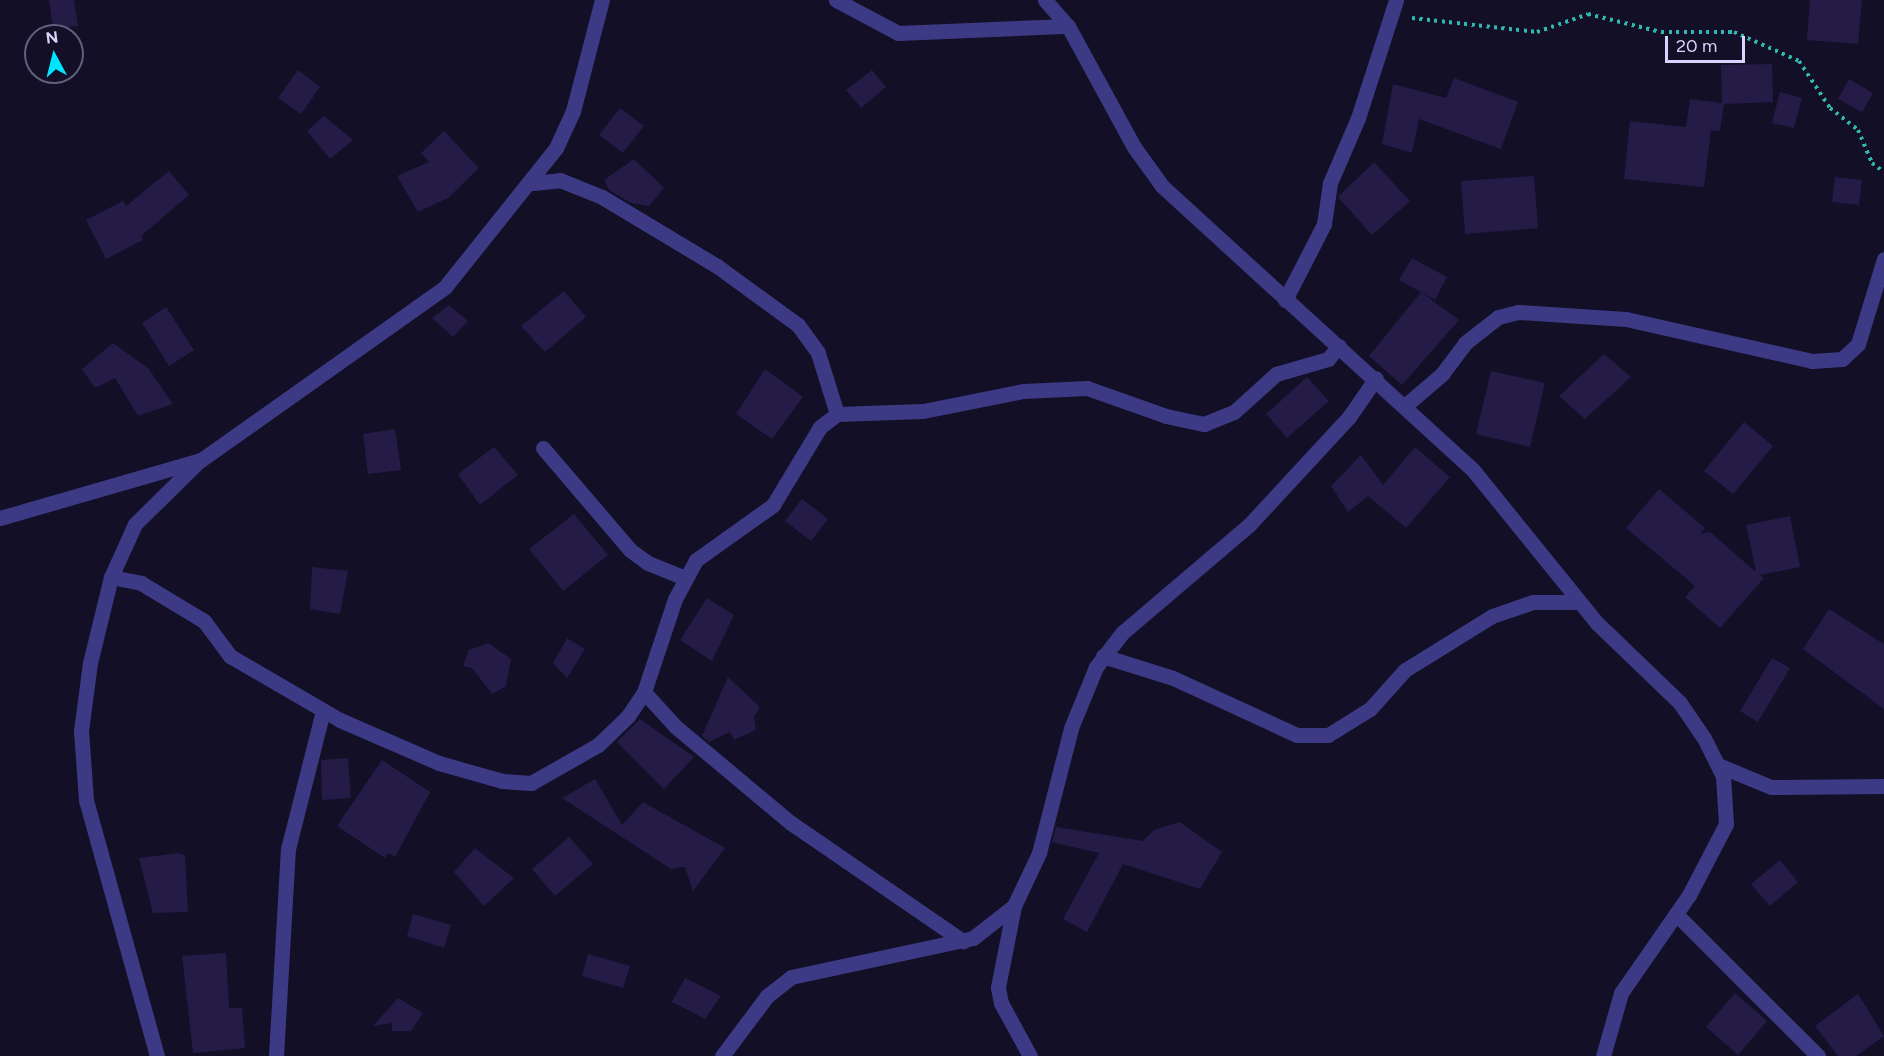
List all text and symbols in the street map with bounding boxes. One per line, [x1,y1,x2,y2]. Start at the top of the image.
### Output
north arrow [24,24,84,84]
scale bar [1668,24,1748,62]
text: N [45,27,59,48]
text: 20 m [1676,35,1717,57]

